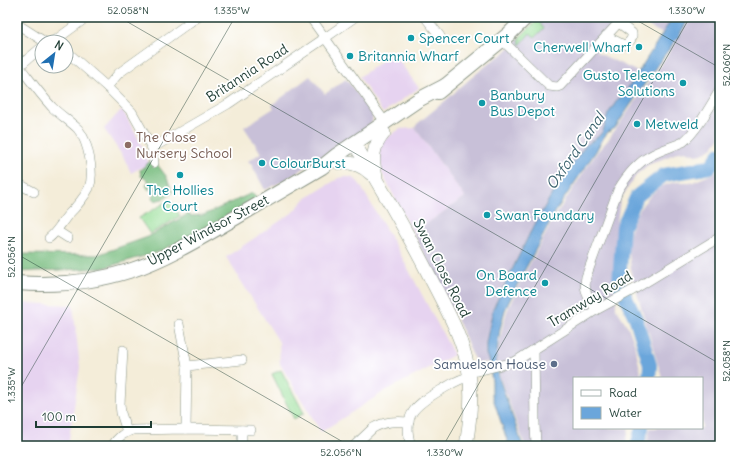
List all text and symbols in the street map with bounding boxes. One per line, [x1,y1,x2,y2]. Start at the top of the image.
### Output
text: 52.058°N [107,4,149,17]
text: 1.335°W [214,4,250,17]
text: 1.330°W [669,4,705,17]
place label: Spencer Court [419,29,510,47]
marker: Spencer Court [406,33,416,43]
north arrow [34,34,74,74]
text: N [52,37,66,53]
place label: Cherwell Wharf [533,38,631,56]
street label: Britannia Road [203,40,291,106]
marker: Cherwell Wharf [634,42,644,52]
text: 52.060°N [720,44,733,86]
place label: Britannia Wharf [358,47,459,65]
marker: Britannia Wharf [345,51,355,61]
place label: Gusto Telecom Solutions [583,66,675,100]
marker: Gusto Telecom Solutions [678,78,688,88]
place label: Banbury Bus Depot [490,86,555,120]
marker: Banbury Bus Depot [477,98,487,108]
water label: Oxford Canal [542,107,610,193]
place label: Metweld [645,115,698,133]
marker: Metweld [632,119,642,129]
place label: The Close Nursery School [136,128,232,162]
marker: The Close Nursery School [123,140,133,150]
place label: ColourBurst [270,154,346,172]
marker: ColourBurst [257,158,267,168]
marker: The Hollies Court [175,170,185,180]
place label: The Hollies Court [146,181,214,215]
street label: Upper Windsor Street [144,190,272,270]
place label: Swan Foundary [495,206,594,224]
marker: Swan Foundary [482,210,492,220]
street label: Swan Close Road [409,216,475,320]
text: 52.056°N [5,236,18,278]
place label: On Board Defence [476,266,537,300]
street label: Tramway Road [545,267,635,331]
marker: On Board Defence [540,278,550,288]
text: 52.058°N [720,340,733,382]
place label: Samuelson House [434,355,546,373]
marker: Samuelson House [549,359,559,369]
text: 1.335°W [5,367,18,403]
legend [573,377,703,429]
text: Road [609,385,637,400]
scale bar [36,403,151,429]
text: Water [609,405,642,420]
text: 100 m [42,409,76,424]
text: 52.056°N [320,446,362,459]
text: 1.330°W [427,446,463,459]

